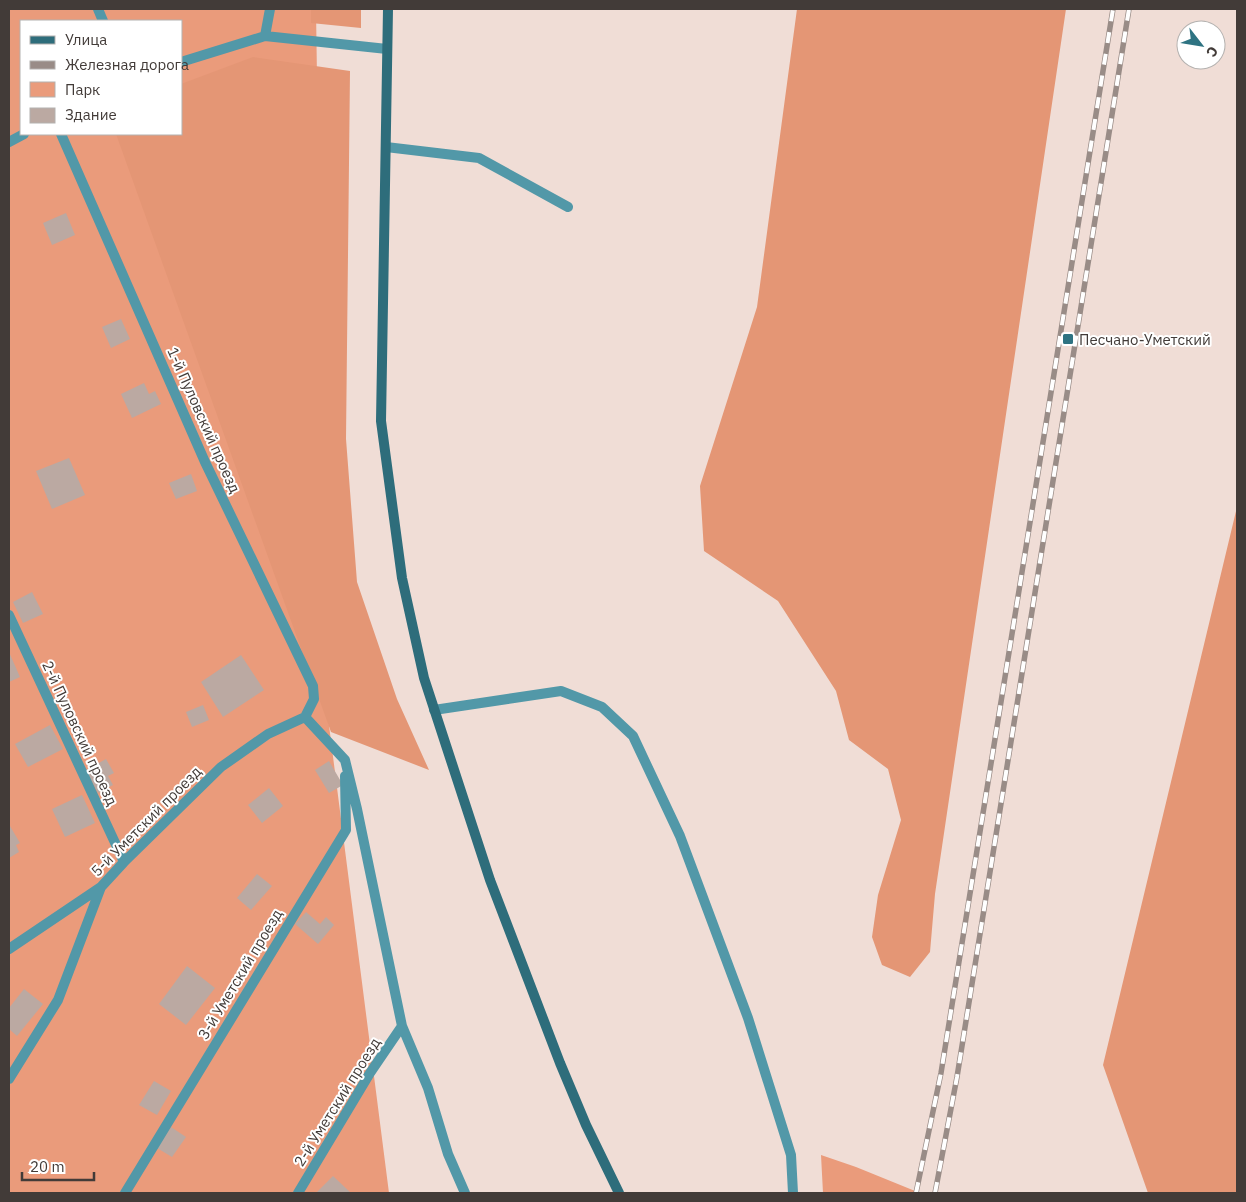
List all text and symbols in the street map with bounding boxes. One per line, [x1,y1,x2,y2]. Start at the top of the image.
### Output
legend [20,20,182,135]
north arrow [1176,20,1226,70]
text: Улица [65,30,107,49]
text: С [1202,43,1222,60]
text: Железная дорога [65,55,189,74]
text: Парк [65,80,100,99]
text: Здание [65,105,117,124]
place label: Песчано-Уметский [1079,330,1211,349]
marker: Песчано-Уметский [1061,332,1075,346]
street label: 1-й Пуловский проезд [163,344,245,496]
street label: 2-й Пуловский проезд [38,658,122,808]
street label: 5-й Уметский проезд [87,762,205,880]
street label: 3-й Уметский проезд [194,905,286,1043]
street label: 2-й Уметский проезд [290,1034,384,1170]
scale bar [22,1150,95,1182]
text: 20 m [30,1157,65,1176]

